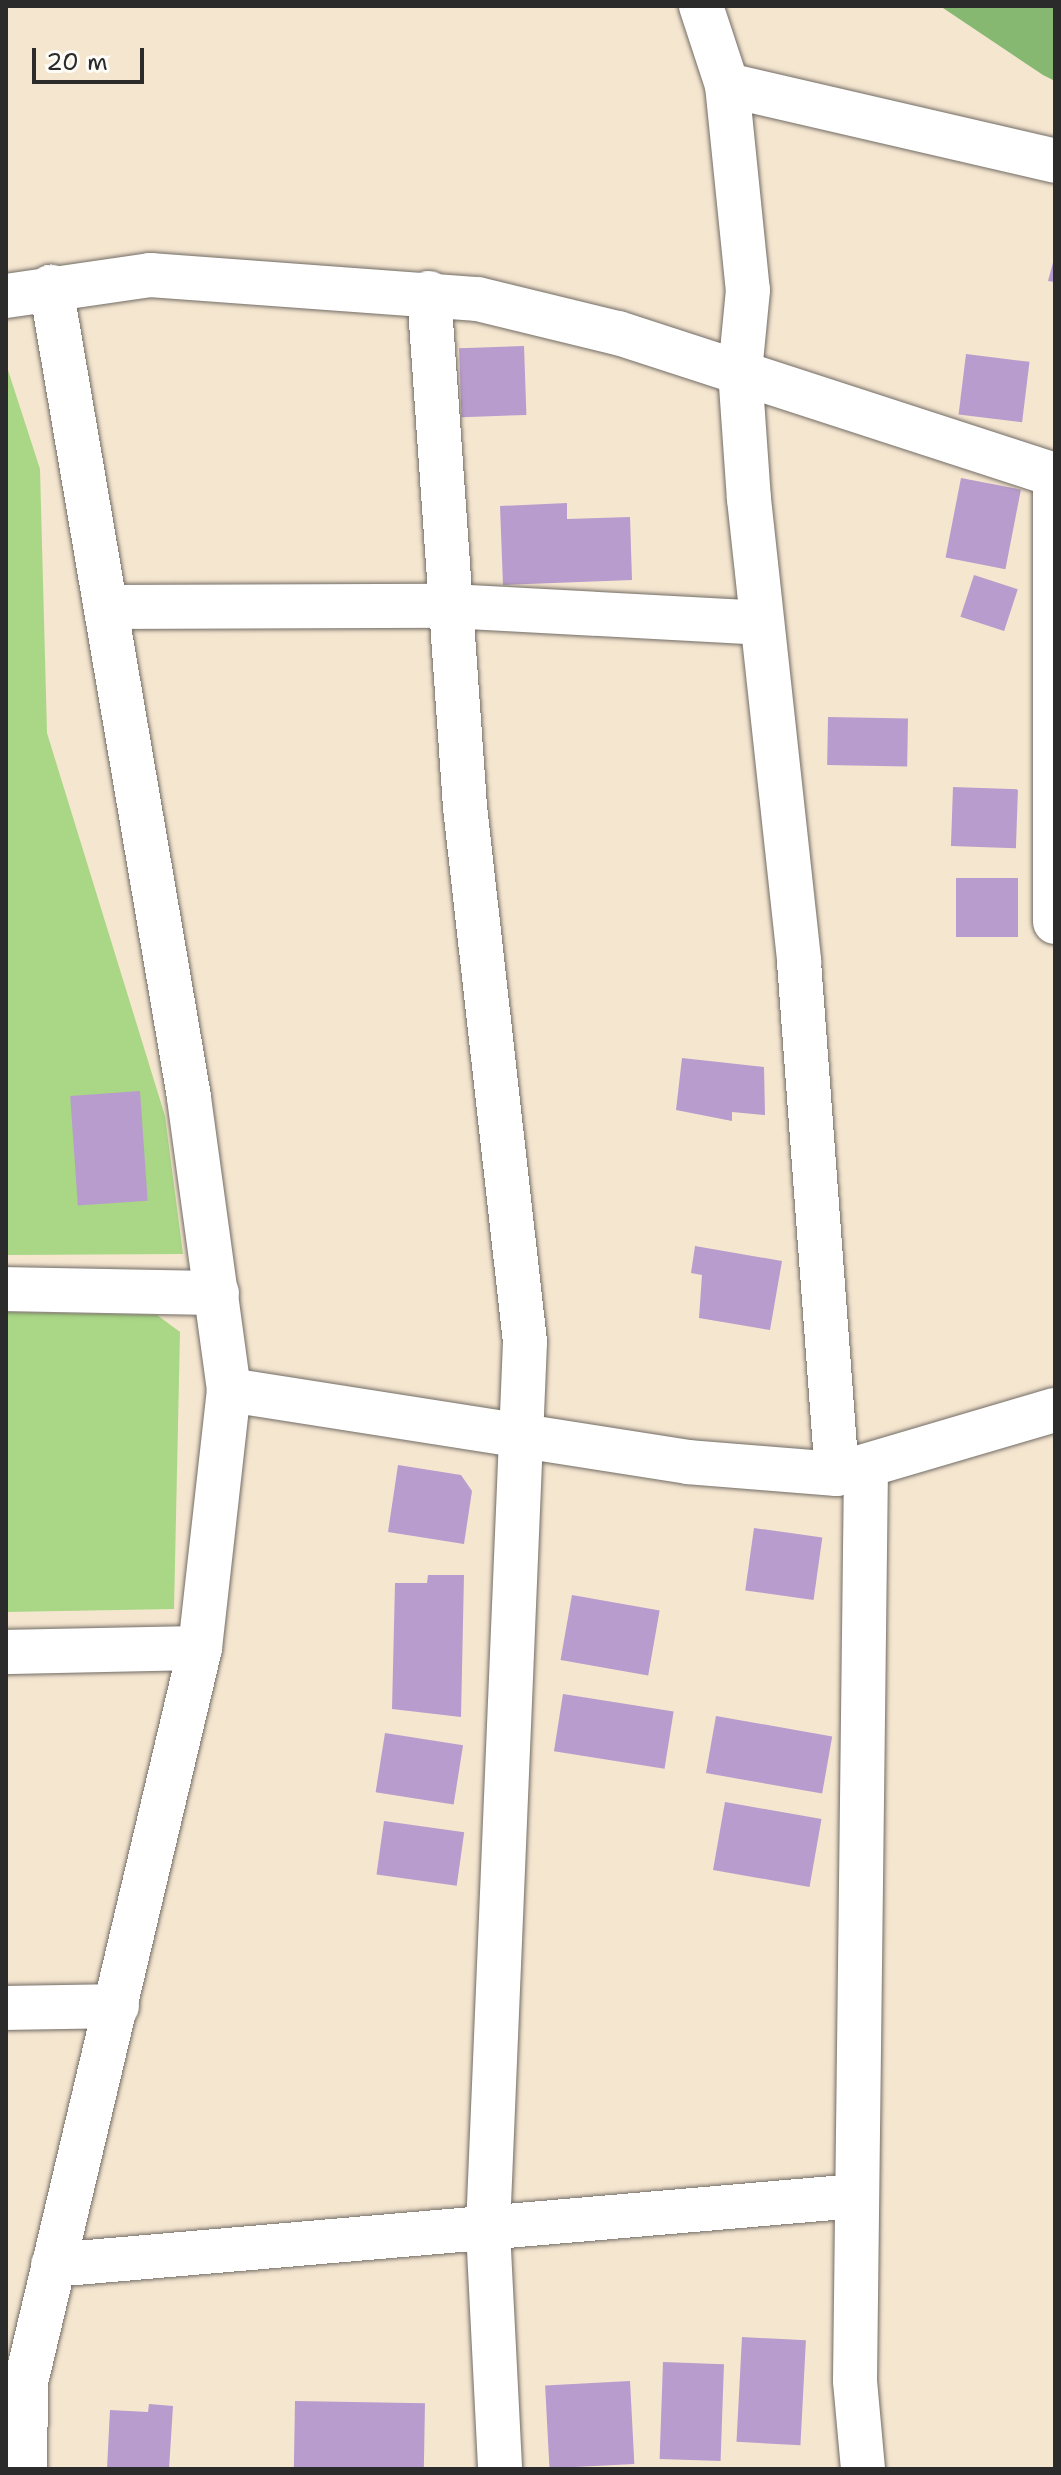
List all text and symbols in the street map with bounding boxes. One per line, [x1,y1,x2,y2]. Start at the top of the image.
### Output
scale bar [36,32,148,82]
text: 20 m [46,46,108,78]

